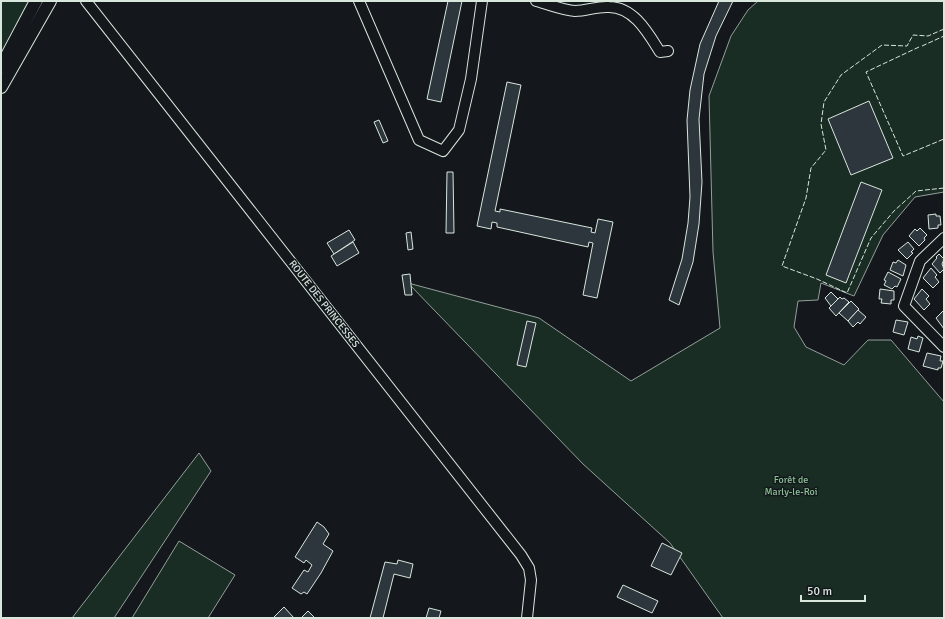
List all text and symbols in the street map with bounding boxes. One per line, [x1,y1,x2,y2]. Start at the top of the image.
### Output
street label: ROUTE DES PRINCESSES [286,258,362,350]
park label: Forêt de Marly-le-Roi [765,474,817,498]
scale bar [801,577,865,603]
text: 50 m [807,584,832,599]

